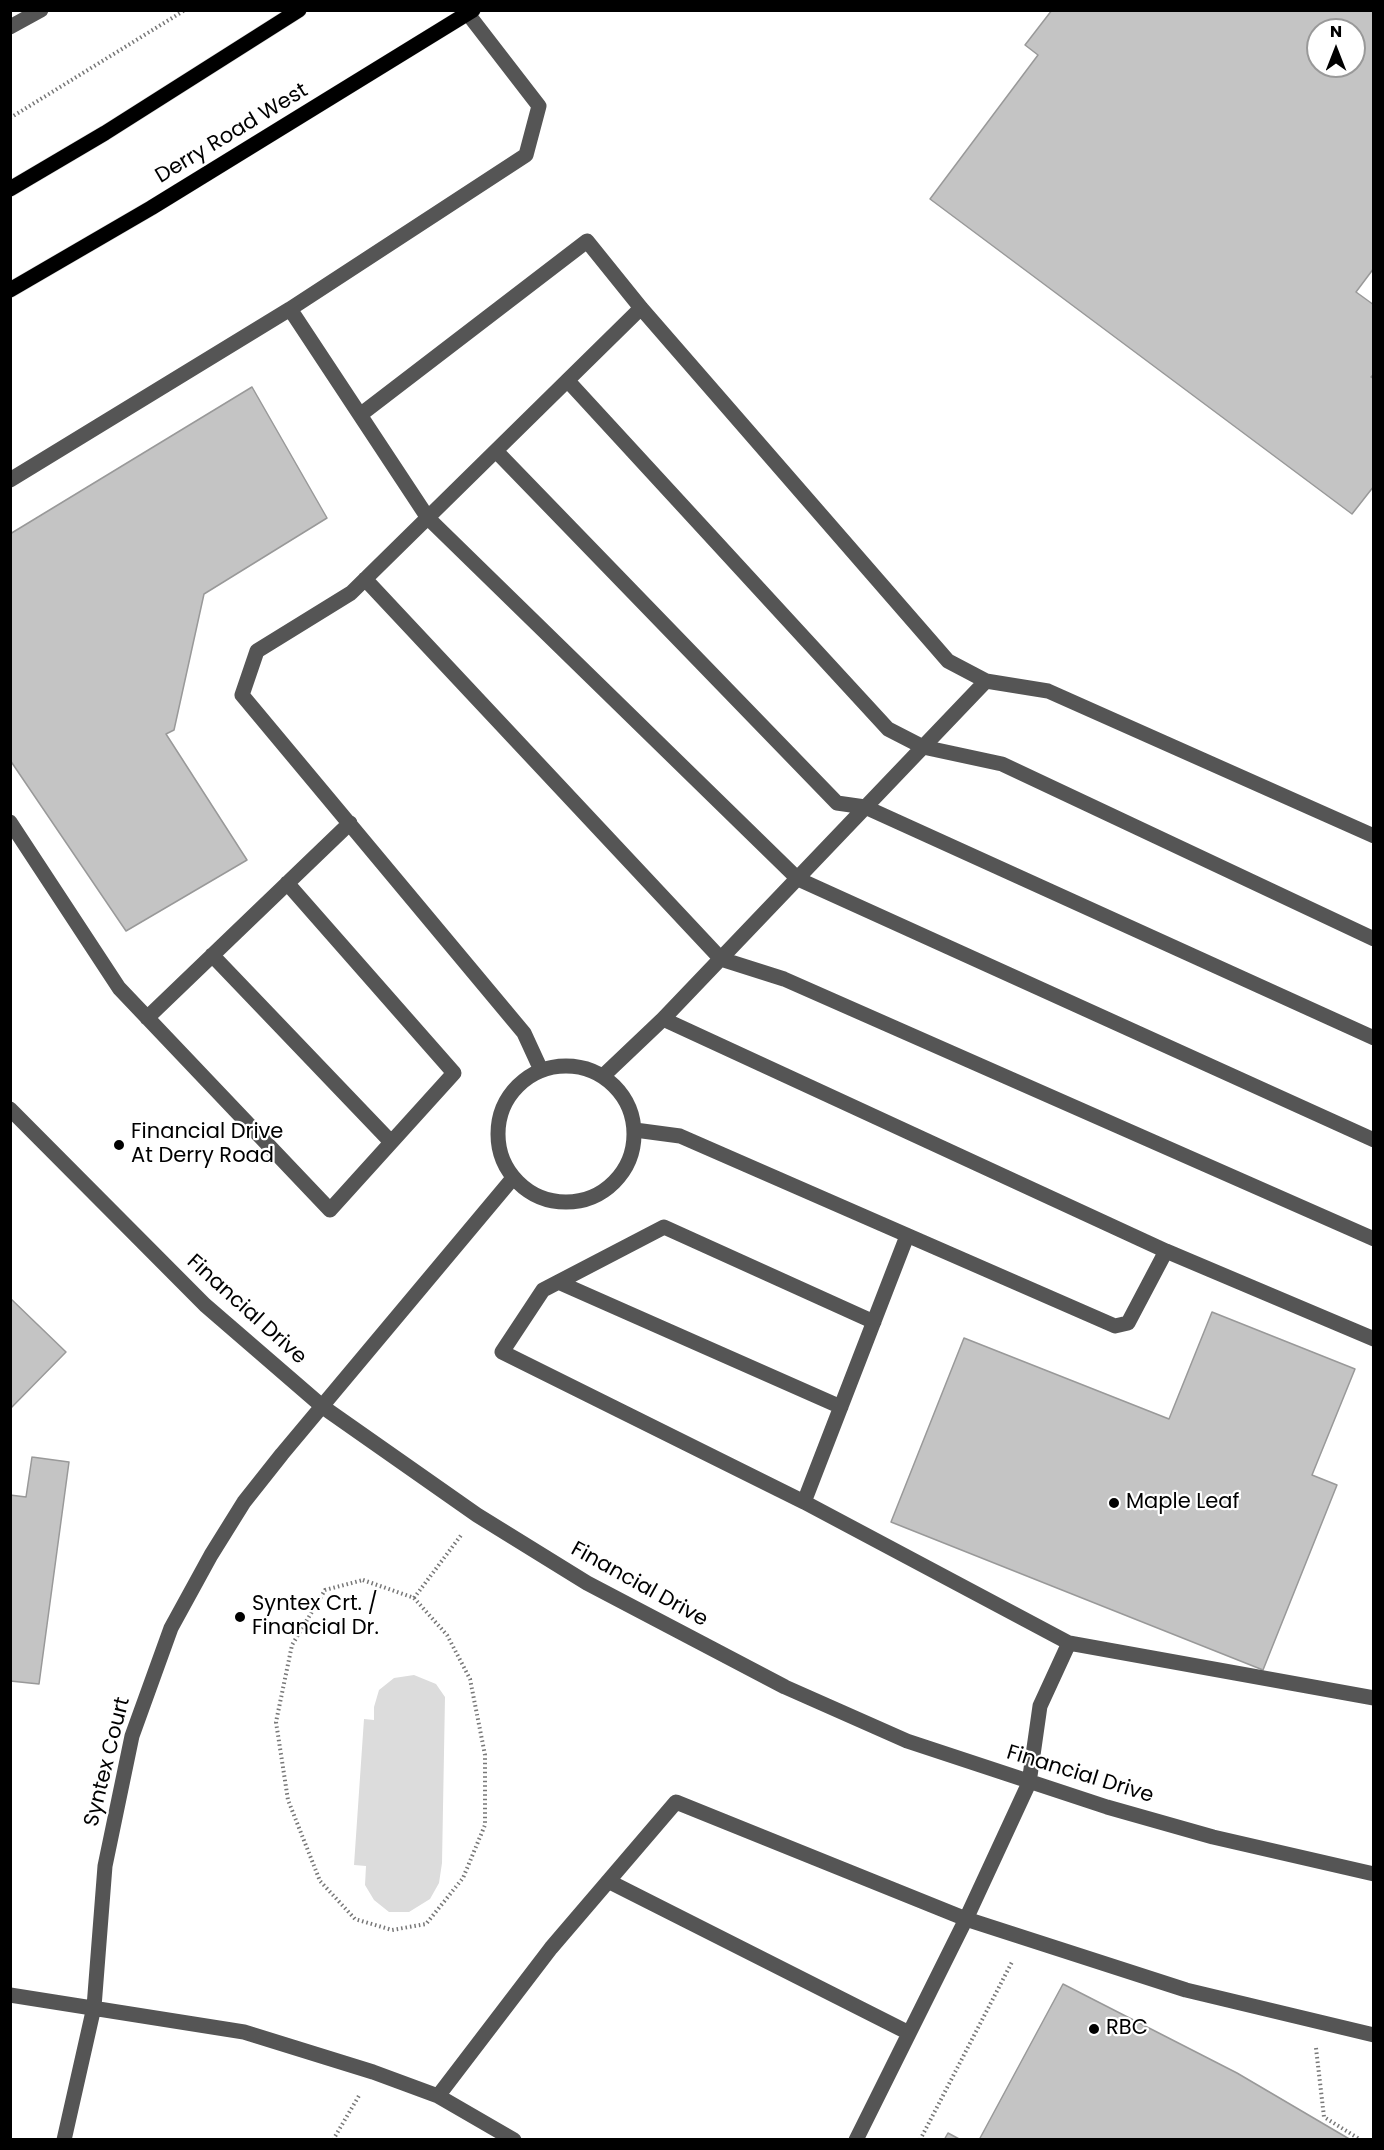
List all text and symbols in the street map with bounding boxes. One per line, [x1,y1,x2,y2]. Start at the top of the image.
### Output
north arrow [1306,18,1366,78]
text: N [1330,20,1342,43]
street label: Derry Road West [151,79,313,189]
place label: Financial Drive At Derry Road [131,1120,283,1170]
marker: Financial Drive At Derry Road [112,1138,126,1152]
street label: Financial Drive [181,1250,311,1370]
place label: Maple Leaf [1126,1490,1239,1516]
marker: Maple Leaf [1107,1496,1121,1510]
street label: Financial Drive [566,1537,712,1633]
place label: Syntex Crt. / Financial Dr. [252,1592,379,1642]
marker: Syntex Crt. / Financial Dr. [233,1610,247,1624]
street label: Syntex Court [80,1695,136,1829]
street label: Financial Drive [1003,1741,1157,1809]
place label: RBC [1106,2016,1148,2042]
marker: RBC [1087,2022,1101,2036]

